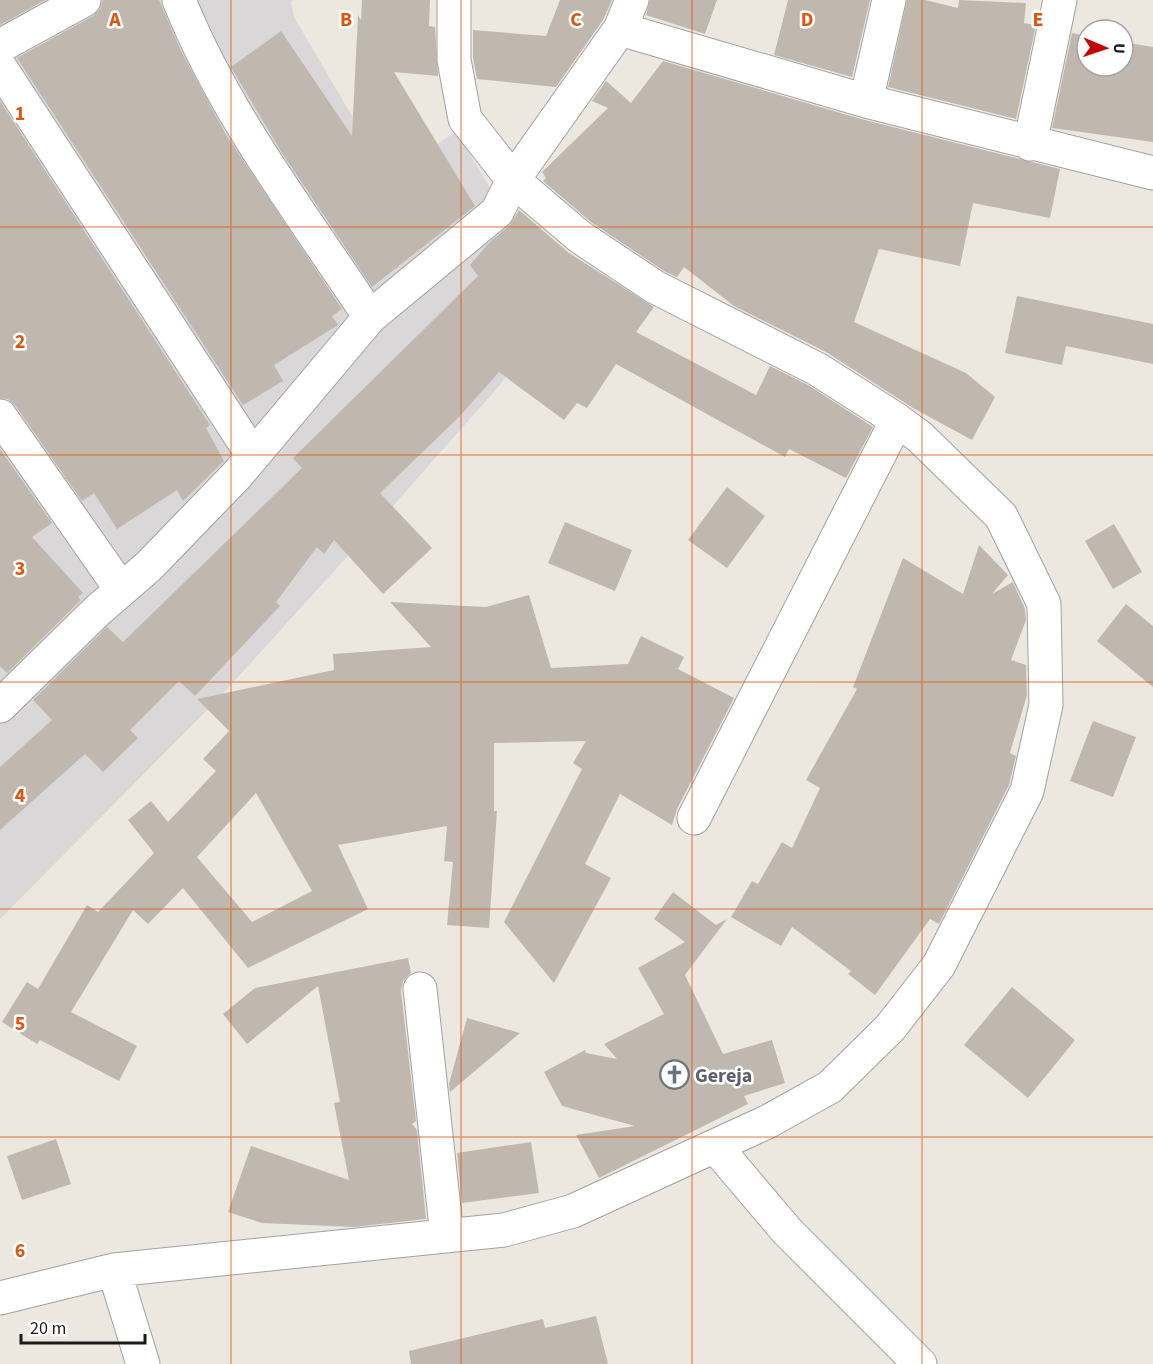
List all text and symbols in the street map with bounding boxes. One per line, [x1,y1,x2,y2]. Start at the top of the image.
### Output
text: A [108,6,121,34]
text: B [340,6,352,34]
text: C [570,6,582,34]
text: D [801,6,813,34]
text: E [1033,6,1043,34]
north arrow [1075,18,1135,78]
text: U [1108,43,1130,54]
text: 1 [15,100,25,128]
text: 2 [15,328,25,356]
text: 3 [15,555,25,583]
text: 4 [15,782,26,810]
text: 5 [15,1010,25,1038]
church icon: Gereja [658,1059,690,1091]
place label: Gereja [695,1062,752,1090]
text: 6 [15,1237,25,1265]
scale bar [21,1307,146,1345]
text: 20 m [30,1316,66,1341]

